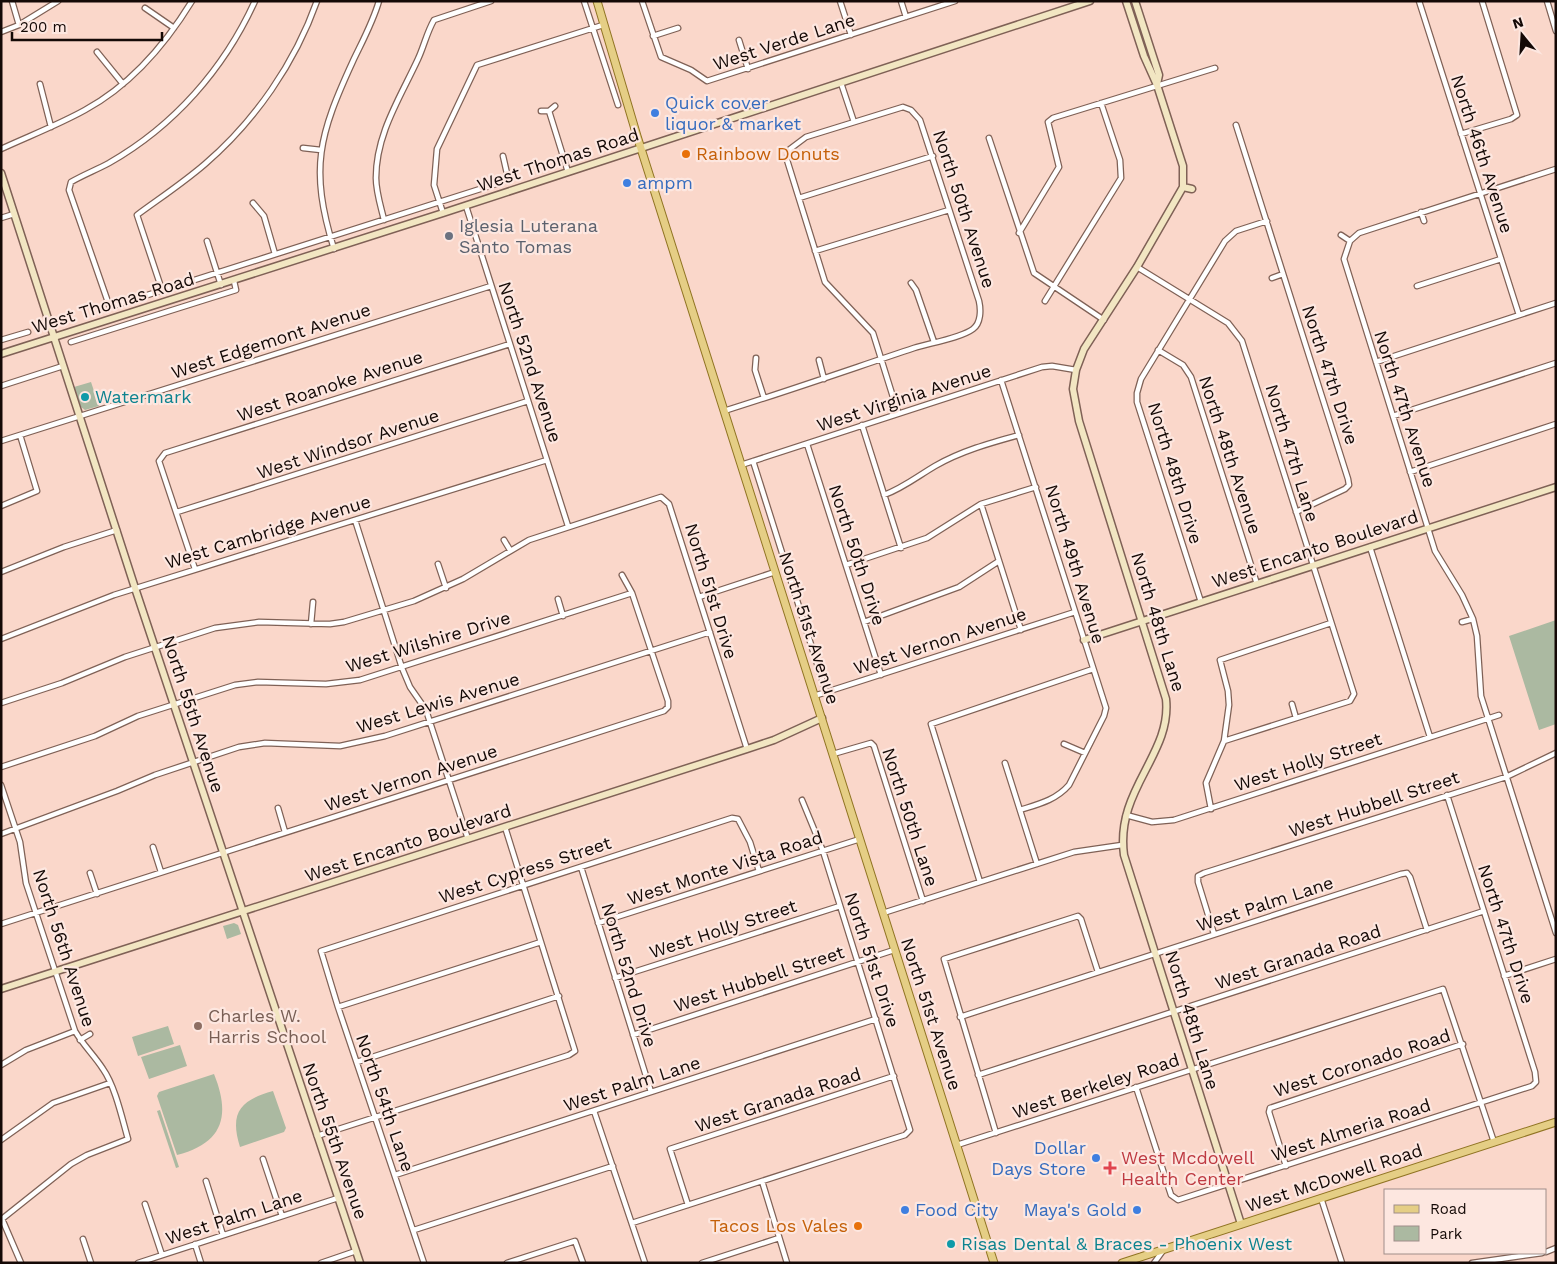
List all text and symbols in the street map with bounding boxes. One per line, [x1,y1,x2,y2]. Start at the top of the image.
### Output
street label: West Verde Lane [710,9,858,74]
scale bar [12,10,162,42]
north arrow [1497,10,1547,60]
text: N [1511,13,1525,32]
text: 200 m [20,18,67,36]
street label: North 46th Avenue [1447,72,1518,236]
place label: Quick cover liquor & market [665,92,802,134]
marker: Quick cover liquor & market [649,107,661,119]
street label: West Thomas Road [474,123,642,196]
street label: North 50th Avenue [929,127,1000,291]
place label: Rainbow Donuts [696,143,840,164]
marker: Rainbow Donuts [680,148,692,160]
place label: ampm [637,172,693,193]
marker: ampm [621,177,633,189]
place label: Iglesia Luterana Santo Tomas [459,215,598,257]
marker: Iglesia Luterana Santo Tomas [443,230,455,242]
street label: West Thomas Road [29,268,197,337]
street label: North 52nd Avenue [495,279,566,445]
street label: West Edgemont Avenue [169,298,373,383]
street label: North 47th Drive [1298,303,1363,447]
street label: North 47th Avenue [1370,328,1441,490]
street label: West Roanoke Avenue [234,346,425,426]
street label: West Virginia Avenue [814,359,994,436]
street label: North 48th Avenue [1195,373,1266,537]
street label: North 47th Lane [1262,381,1323,524]
place label: Watermark [95,386,192,407]
marker: Watermark [79,391,91,403]
street label: North 48th Drive [1144,399,1207,546]
street label: West Windsor Avenue [254,404,442,483]
street label: North 50th Drive [825,482,890,628]
street label: North 49th Avenue [1041,482,1110,646]
street label: West Cambridge Avenue [163,490,373,573]
street label: West Encanto Boulevard [1209,505,1421,592]
street label: North 51st Drive [681,520,742,661]
street label: North 51st Avenue [775,549,844,707]
street label: North 48th Lane [1127,550,1190,694]
street label: West Vernon Avenue [851,603,1029,678]
street label: West Wilshire Drive [343,606,513,677]
street label: North 55th Avenue [158,633,229,795]
street label: West Lewis Avenue [354,668,522,737]
street label: West Holly Street [1231,728,1385,795]
street label: West Vernon Avenue [322,740,500,815]
street label: North 50th Lane [878,745,943,889]
street label: West Hubbell Street [1286,766,1462,841]
street label: West Encanto Boulevard [302,799,514,886]
street label: West Monte Vista Road [625,826,825,909]
street label: West Cypress Street [436,832,614,907]
street label: North 47th Drive [1474,862,1539,1006]
street label: North 56th Avenue [29,866,100,1029]
street label: West Palm Lane [1194,871,1336,936]
street label: North 51st Drive [841,890,904,1030]
street label: West Holly Street [646,895,800,962]
street label: North 52nd Drive [598,900,661,1050]
street label: West Granada Road [1212,920,1383,993]
street label: North 51st Avenue [897,935,966,1093]
street label: West Hubbell Street [671,941,847,1016]
street label: North 48th Lane [1161,948,1224,1092]
place label: Charles W. Harris School [208,1005,327,1047]
marker: Charles W. Harris School [192,1020,204,1032]
street label: West Coronado Road [1271,1024,1453,1101]
street label: North 54th Lane [352,1031,419,1174]
street label: West Berkeley Road [1010,1049,1182,1122]
street label: West Palm Lane [561,1051,703,1116]
street label: North 55th Avenue [299,1060,372,1222]
street label: West Granada Road [692,1063,863,1136]
street label: West Almeria Road [1268,1094,1433,1165]
place label: Dollar Days Store [991,1137,1086,1179]
street label: West McDowell Road [1243,1139,1425,1216]
place label: West Mcdowell Health Center [1121,1147,1255,1189]
marker: Dollar Days Store [1090,1152,1102,1164]
marker: West Mcdowell Health Center [1103,1161,1117,1175]
street label: West Palm Lane [163,1184,305,1249]
legend [1384,1189,1547,1254]
place label: Food City [915,1199,999,1220]
place label: Maya's Gold [1023,1199,1127,1220]
text: Road [1430,1200,1467,1218]
marker: Food City [899,1204,911,1216]
marker: Maya's Gold [1131,1204,1143,1216]
place label: Tacos Los Vales [710,1215,848,1236]
marker: Tacos Los Vales [852,1220,864,1232]
text: Park [1430,1225,1463,1243]
place label: Risas Dental & Braces - Phoenix West [961,1233,1293,1254]
marker: Risas Dental & Braces - Phoenix West [945,1238,957,1250]

